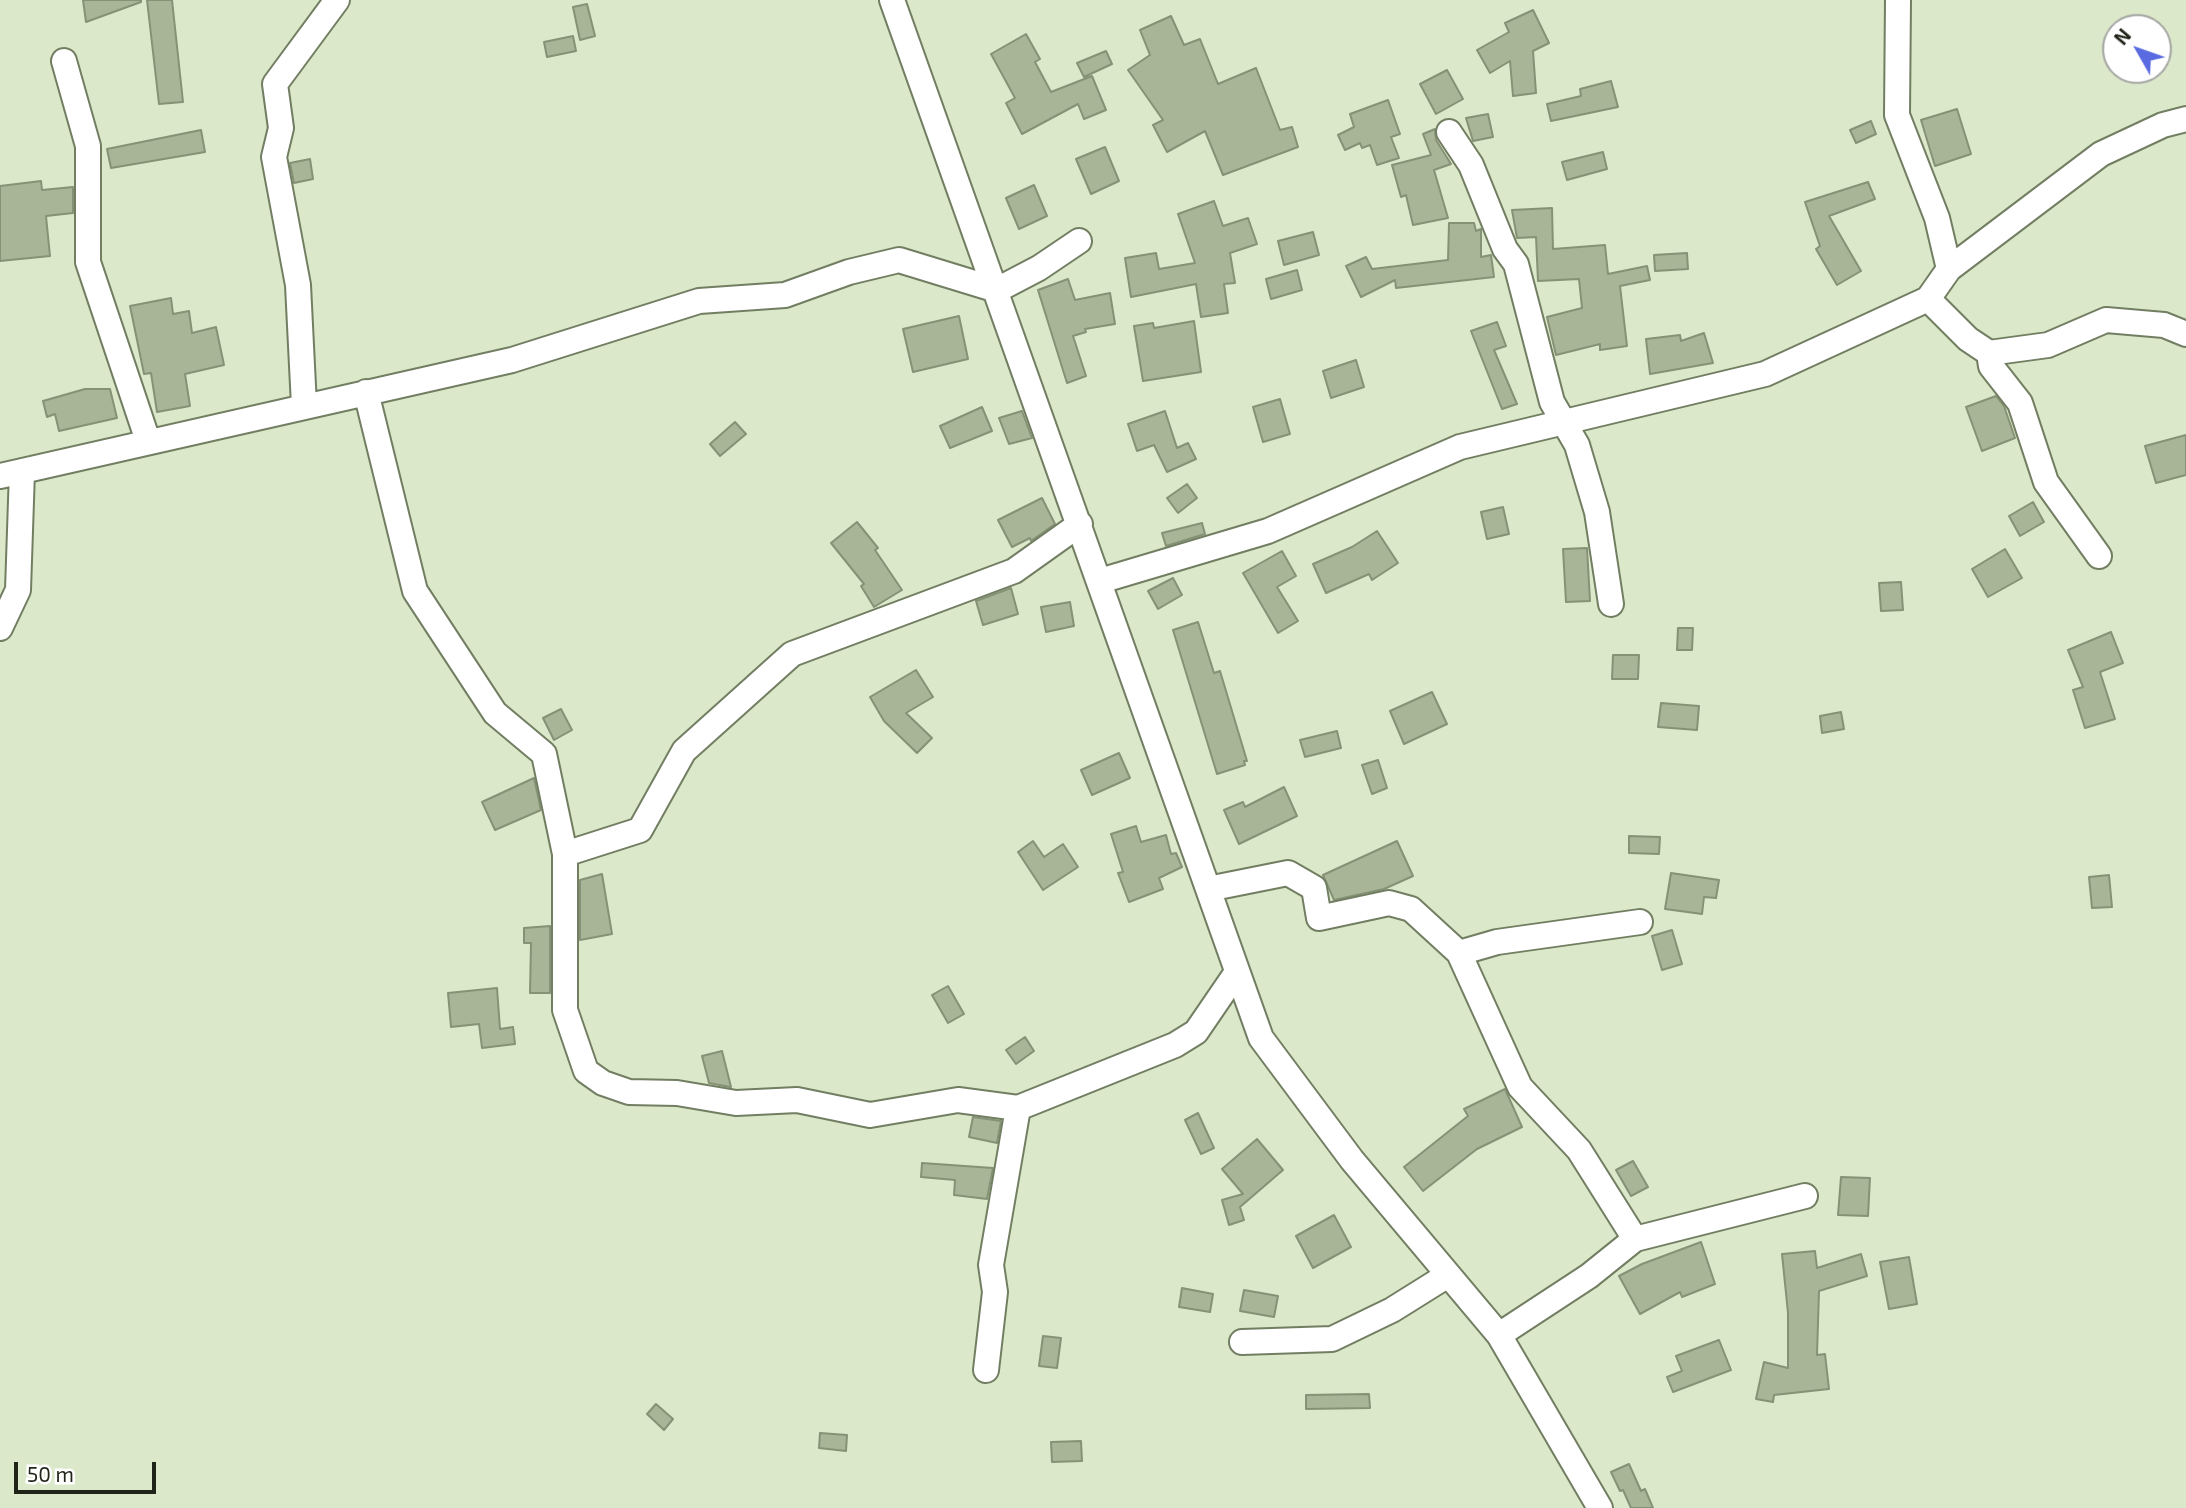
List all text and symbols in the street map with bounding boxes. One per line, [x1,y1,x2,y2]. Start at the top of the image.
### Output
north arrow [2102,14,2172,84]
text: N [2109,24,2135,49]
scale bar [18,1448,159,1492]
text: 50 m [27,1461,74,1486]

